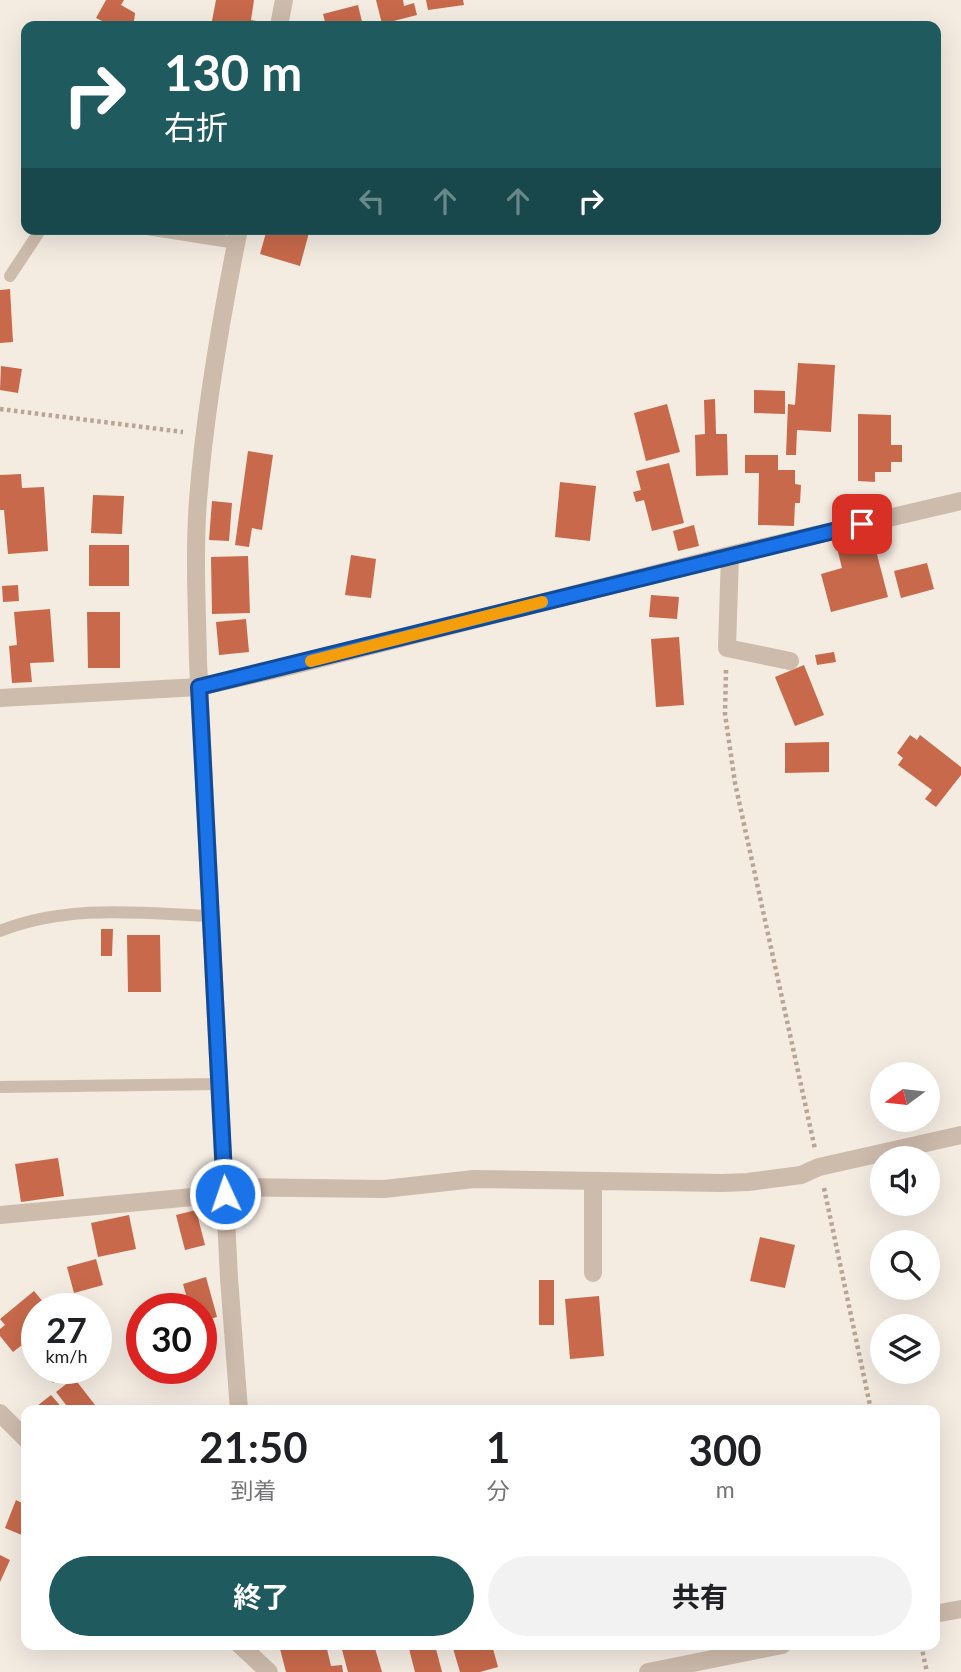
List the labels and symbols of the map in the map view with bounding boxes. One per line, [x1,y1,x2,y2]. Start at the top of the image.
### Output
pin [832,494,892,554]
north arrow [870,1062,940,1132]
position arrow [188,1157,262,1231]
speed limit sign: 30 [126,1293,217,1384]

